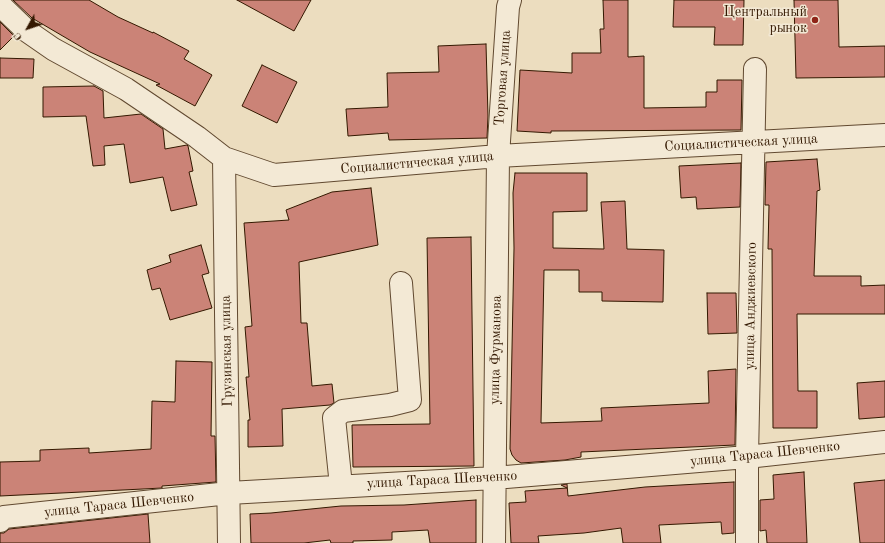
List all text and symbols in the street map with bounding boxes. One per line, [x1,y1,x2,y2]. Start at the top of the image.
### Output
place label: Центральный рынок [724,4,807,36]
north arrow [8,8,48,48]
marker: Центральный рынок [810,15,820,25]
street label: Торговая улица [491,29,515,127]
text: С [12,30,25,42]
street label: Социалистическая улица [664,131,818,155]
street label: Социалистическая улица [340,148,494,178]
street label: улица Анджиевского [741,242,761,370]
street label: Грузинская улица [218,295,236,407]
street label: улица Фурманова [487,295,505,405]
street label: улица Тараса Шевченко [689,438,841,470]
street label: улица Тараса Шевченко [366,468,518,492]
street label: улица Тараса Шевченко [43,489,195,521]

